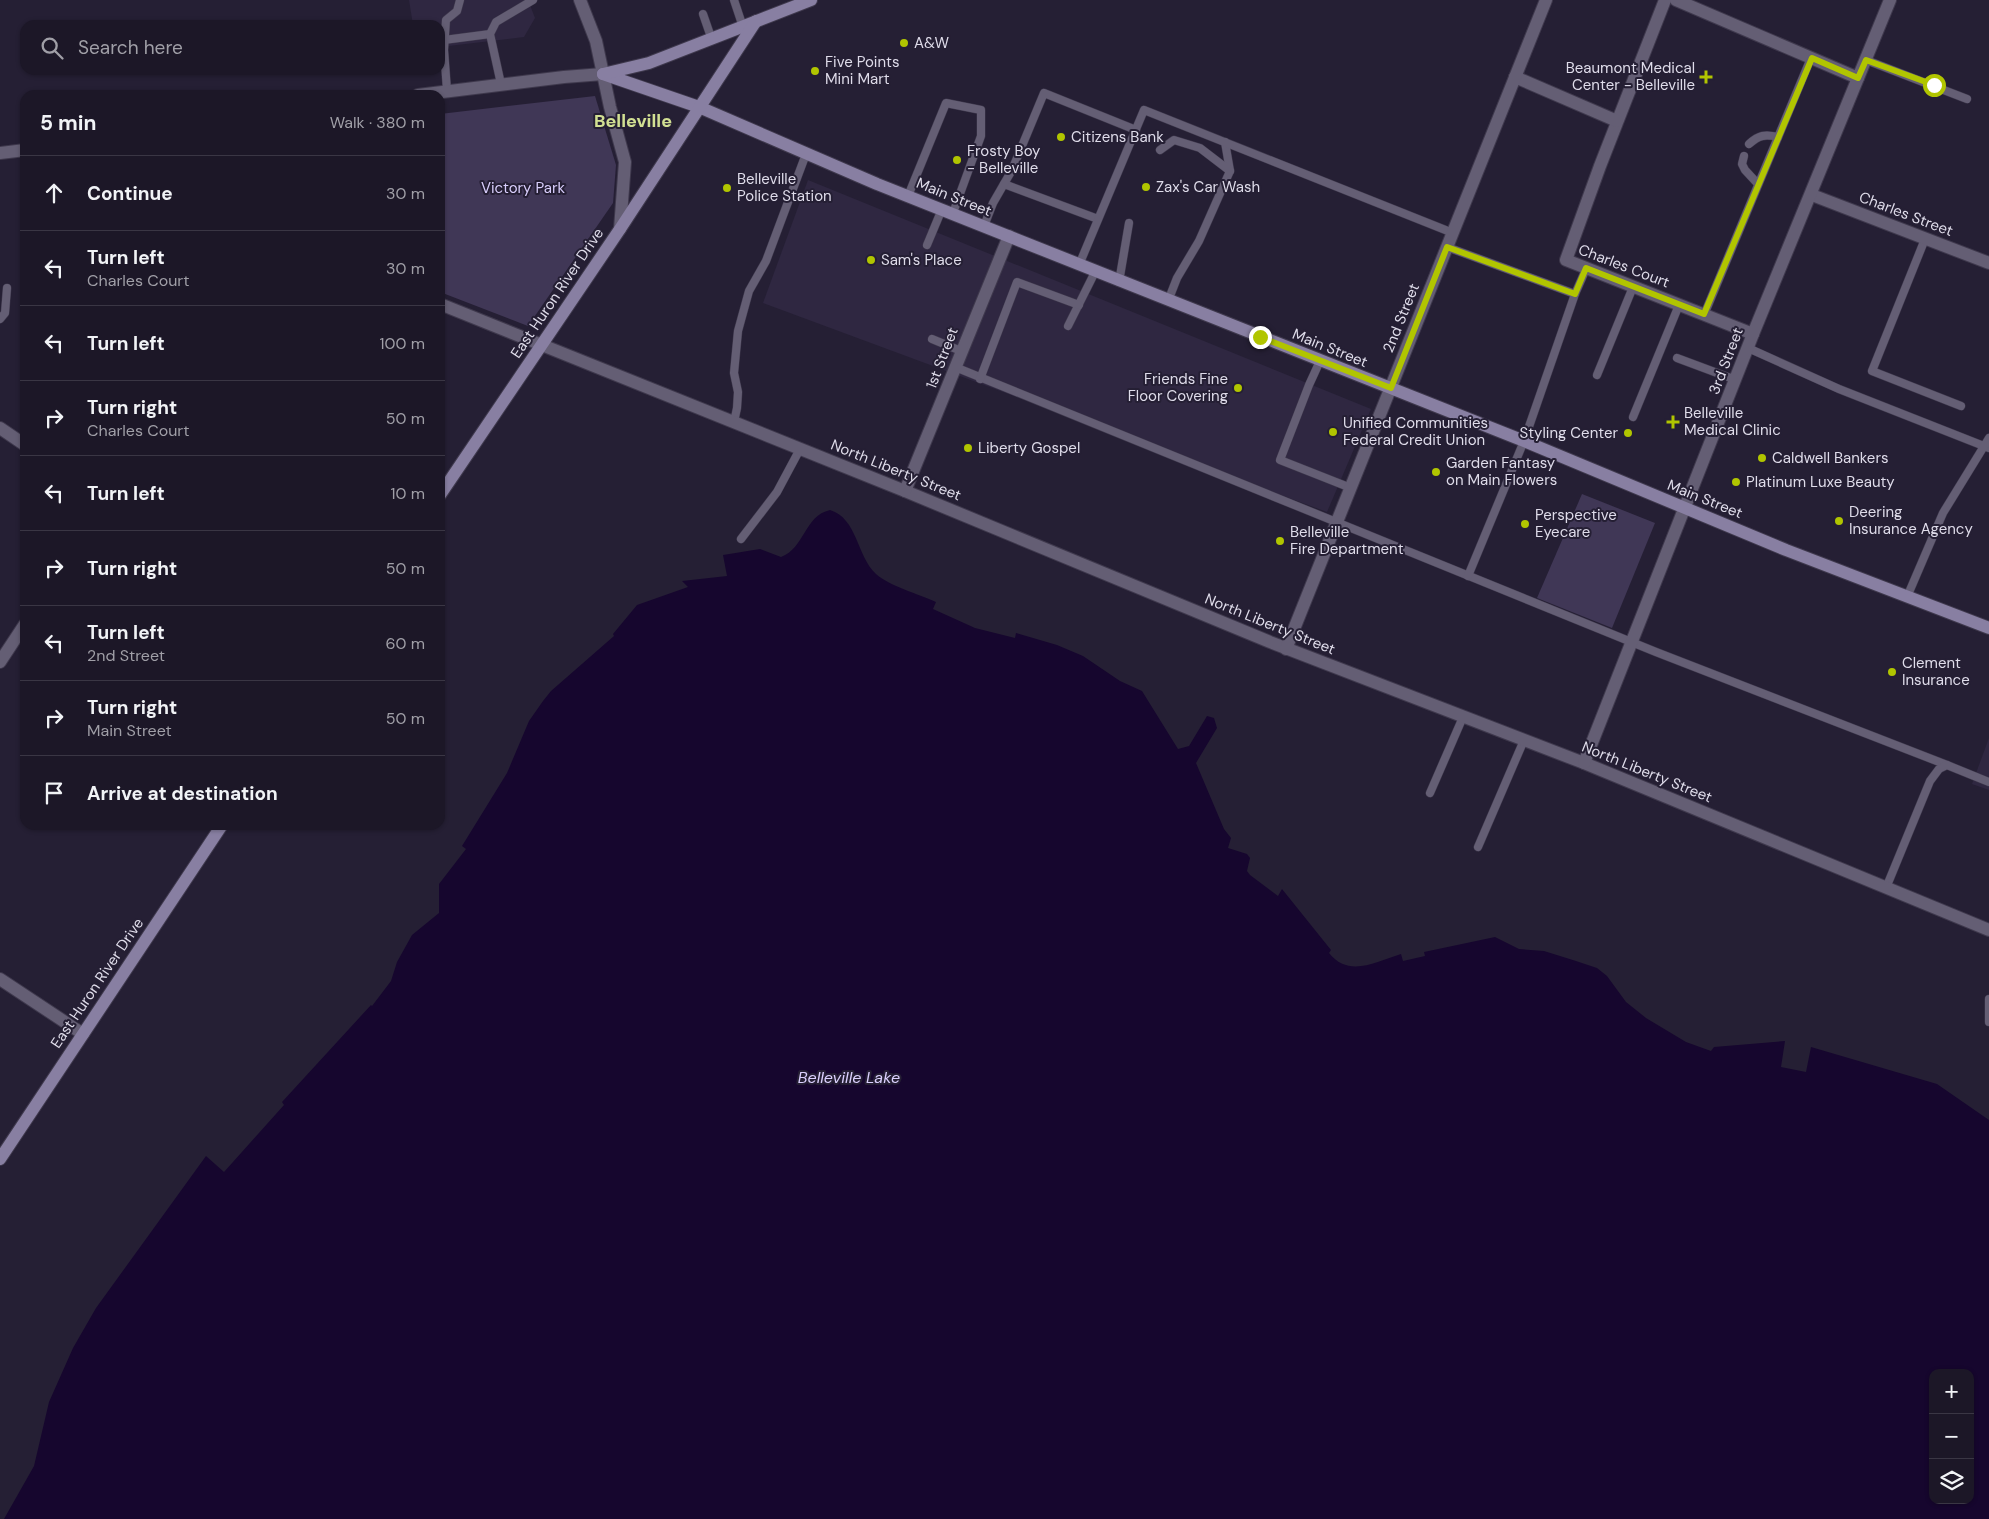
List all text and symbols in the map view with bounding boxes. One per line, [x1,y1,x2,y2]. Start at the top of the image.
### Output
search box [20,20,445,75]
place label: A&W [914,33,950,53]
icon: search [38,34,66,62]
text: Search here [78,35,183,60]
marker: A&W [898,37,910,49]
place label: Five Points Mini Mart [825,52,899,89]
place label: Beaumont Medical Center - Belleville [1566,58,1695,95]
marker: Five Points Mini Mart [809,65,821,77]
marker: Beaumont Medical Center - Belleville [1699,70,1713,84]
route start [1923,74,1946,97]
text: 5 min [40,109,96,137]
district label: Belleville [594,109,672,133]
text: Walk · 380 m [330,112,425,133]
place label: Citizens Bank [1071,127,1164,147]
marker: Citizens Bank [1055,131,1067,143]
place label: Frosty Boy - Belleville [967,141,1041,178]
marker: Frosty Boy - Belleville [951,154,963,166]
place label: Belleville Police Station [737,169,832,206]
street label: Main Street [913,173,995,221]
place label: Zax's Car Wash [1156,177,1260,197]
park label: Victory Park [481,178,565,198]
icon: ahead [40,179,68,207]
text: Continue [87,181,173,206]
marker: Zax's Car Wash [1140,181,1152,193]
marker: Belleville Police Station [721,182,733,194]
text: 30 m [386,183,425,204]
street label: Charles Street [1856,187,1956,241]
street label: East Huron River Drive [506,224,608,362]
street label: Charles Court [1576,239,1673,293]
text: Turn left [87,245,165,270]
place label: Sam's Place [881,250,962,270]
icon: left [40,254,68,282]
marker: Sam's Place [865,254,877,266]
text: 30 m [386,258,425,279]
text: Charles Court [87,270,190,291]
street label: 2nd Street [1378,280,1424,356]
street label: 1st Street [921,324,963,392]
street label: Main Street [1289,324,1371,372]
street label: 3rd Street [1704,325,1748,397]
route end [1249,326,1272,349]
icon: left [40,329,68,357]
text: Turn left [87,331,165,356]
text: 100 m [380,333,425,354]
place label: Friends Fine Floor Covering [1128,369,1228,406]
marker: Friends Fine Floor Covering [1232,382,1244,394]
text: Turn right [87,395,177,420]
place label: Belleville Medical Clinic [1684,403,1781,440]
icon: right [40,404,68,432]
text: 50 m [386,408,425,429]
place label: Unified Communities Federal Credit Union [1343,413,1488,450]
marker: Belleville Medical Clinic [1666,415,1680,429]
text: Charles Court [87,420,190,441]
place label: Styling Center [1520,423,1618,443]
marker: Unified Communities Federal Credit Union [1327,426,1339,438]
marker: Styling Center [1622,427,1634,439]
street label: North Liberty Street [828,435,964,505]
place label: Liberty Gospel [978,438,1080,458]
marker: Liberty Gospel [962,442,974,454]
place label: Caldwell Bankers [1772,448,1888,468]
marker: Caldwell Bankers [1756,452,1768,464]
place label: Garden Fantasy on Main Flowers [1446,453,1557,490]
marker: Garden Fantasy on Main Flowers [1430,466,1442,478]
place label: Platinum Luxe Beauty [1746,472,1895,492]
street label: Main Street [1664,475,1746,523]
marker: Platinum Luxe Beauty [1730,476,1742,488]
icon: left [40,479,68,507]
text: Turn left [87,481,165,506]
text: 10 m [391,483,425,504]
place label: Deering Insurance Agency [1849,502,1973,539]
place label: Perspective Eyecare [1535,505,1617,542]
marker: Deering Insurance Agency [1833,515,1845,527]
marker: Perspective Eyecare [1519,518,1531,530]
place label: Belleville Fire Department [1290,522,1404,559]
marker: Belleville Fire Department [1274,535,1286,547]
icon: right [40,554,68,582]
text: Turn right [87,556,177,581]
text: 50 m [386,558,425,579]
street label: North Liberty Street [1202,589,1338,659]
text: Turn left [87,620,165,645]
icon: left [40,629,68,657]
text: 60 m [385,633,425,654]
text: 2nd Street [87,645,165,666]
place label: Clement Insurance [1902,653,1970,690]
marker: Clement Insurance [1886,666,1898,678]
text: Turn right [87,695,177,720]
icon: right [40,704,68,732]
text: 50 m [386,708,425,729]
text: Main Street [87,720,172,741]
street label: North Liberty Street [1579,737,1715,807]
icon: arrive [40,779,68,807]
text: Arrive at destination [87,781,278,806]
street label: East Huron River Drive [46,914,148,1052]
water label: Belleville Lake [798,1067,900,1088]
map controls [1929,1369,1974,1504]
button: + [1929,1369,1974,1414]
button: − [1929,1414,1974,1459]
button: layers [1929,1459,1974,1504]

